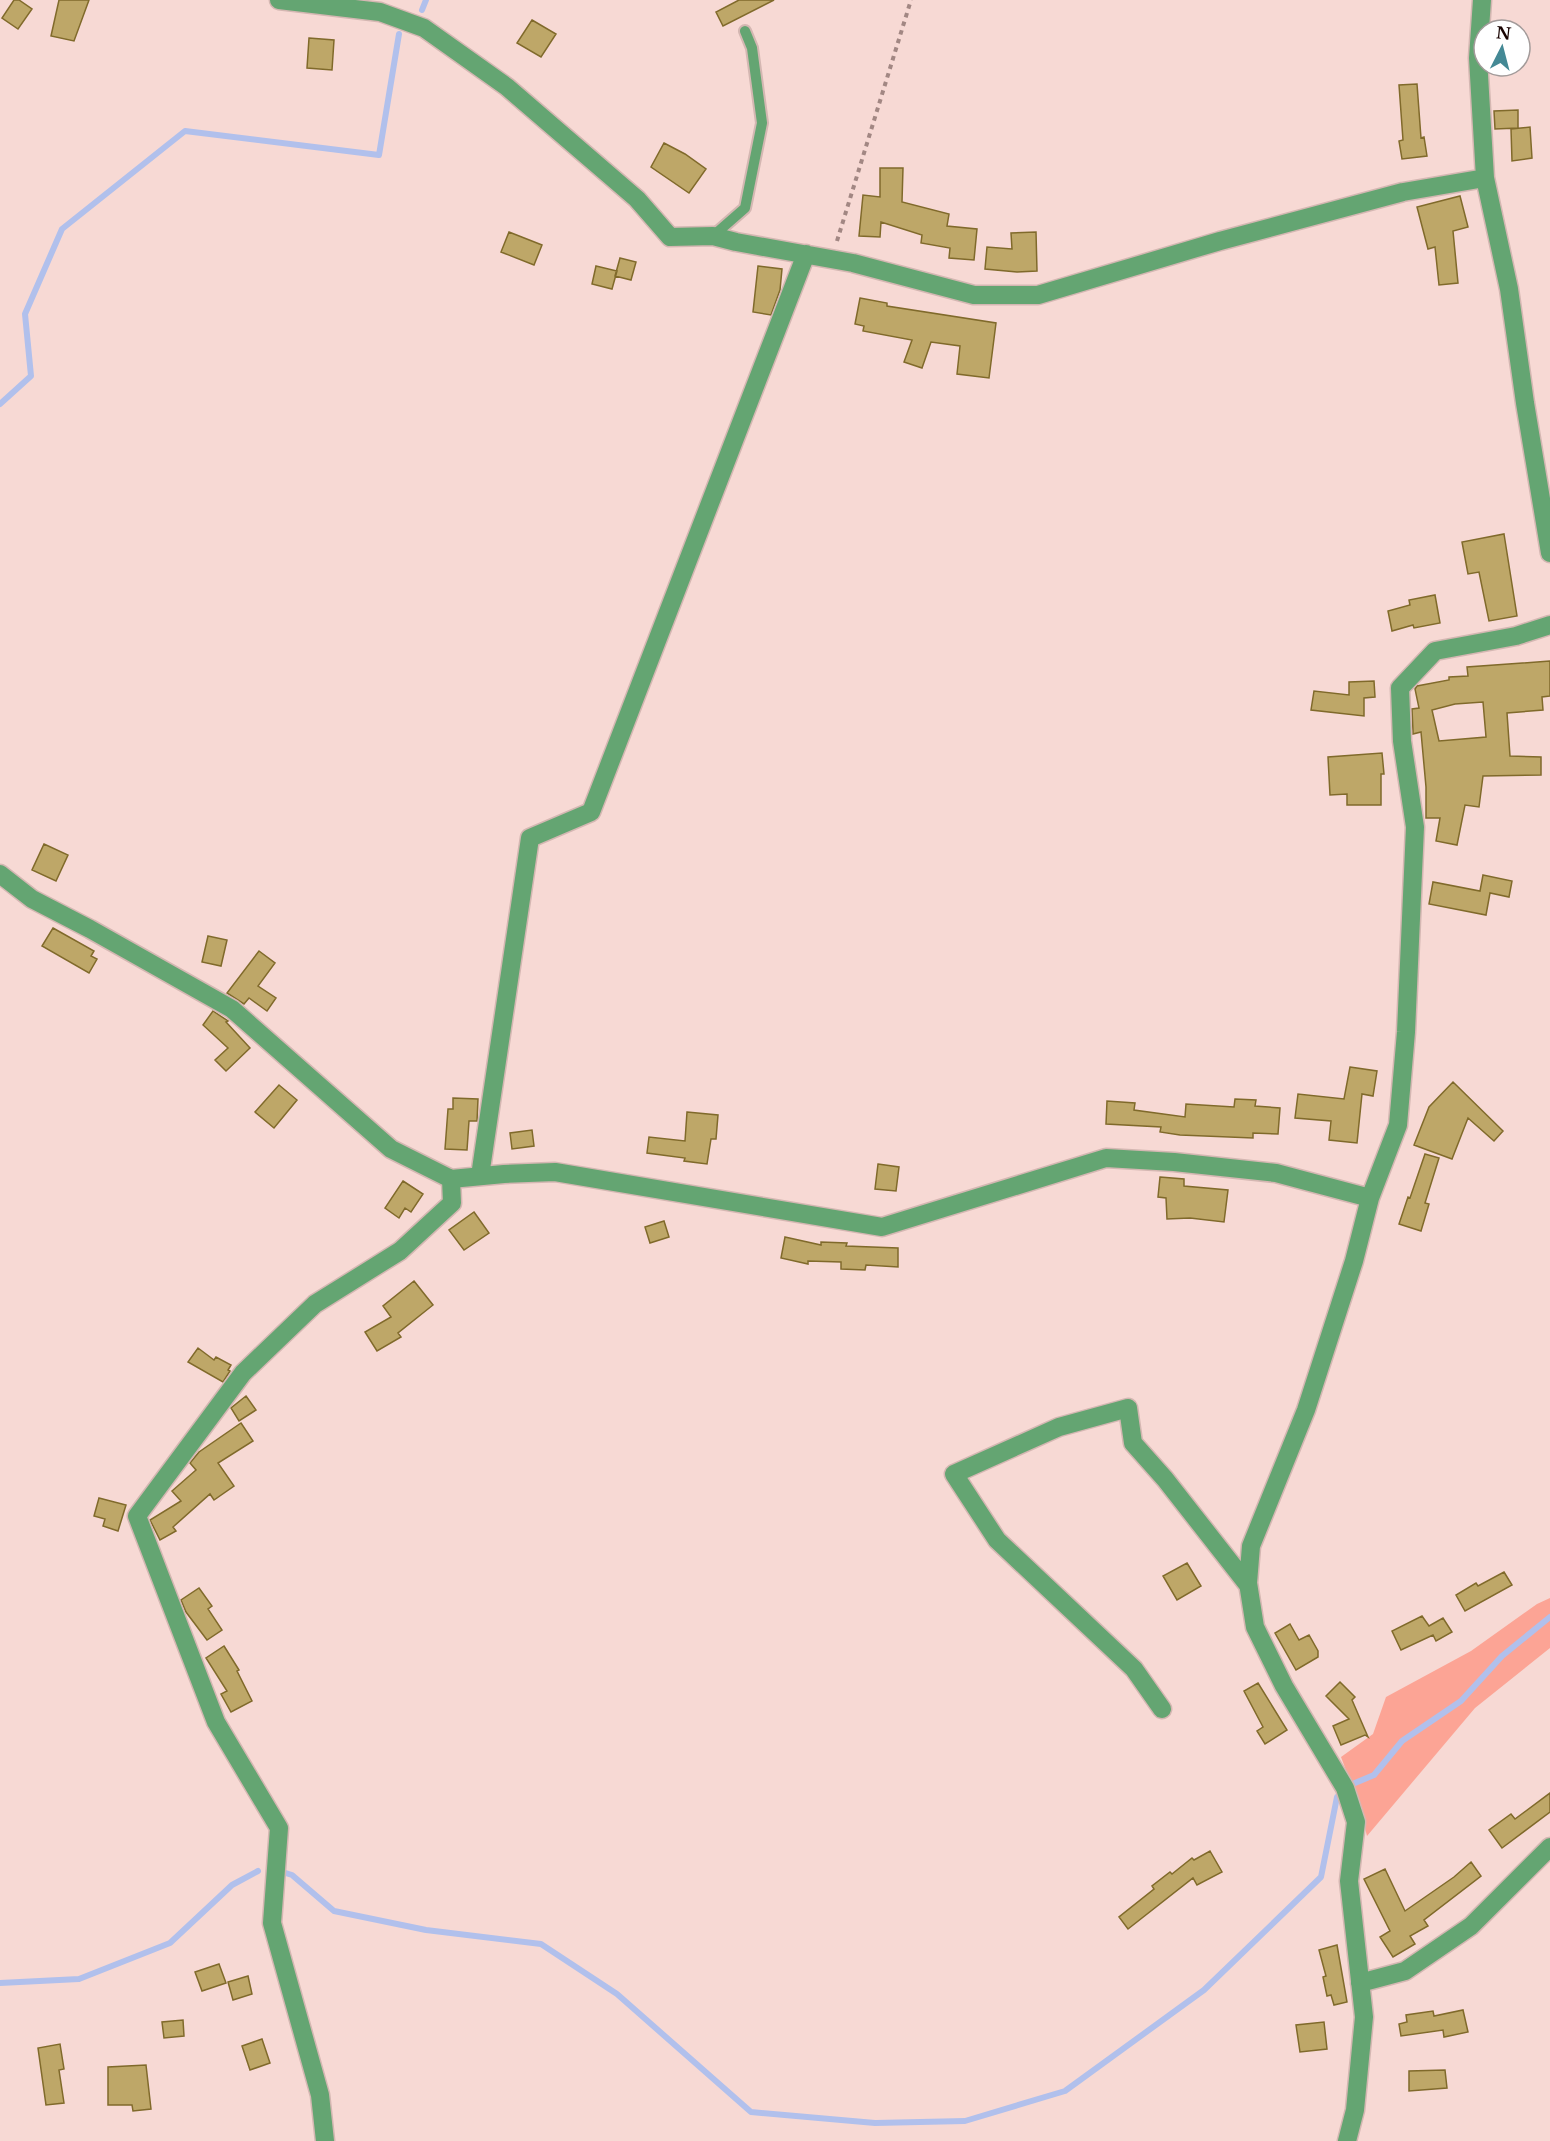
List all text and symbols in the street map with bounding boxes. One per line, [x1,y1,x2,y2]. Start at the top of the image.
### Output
north arrow [1472,18,1532,78]
text: N [1495,22,1512,44]

